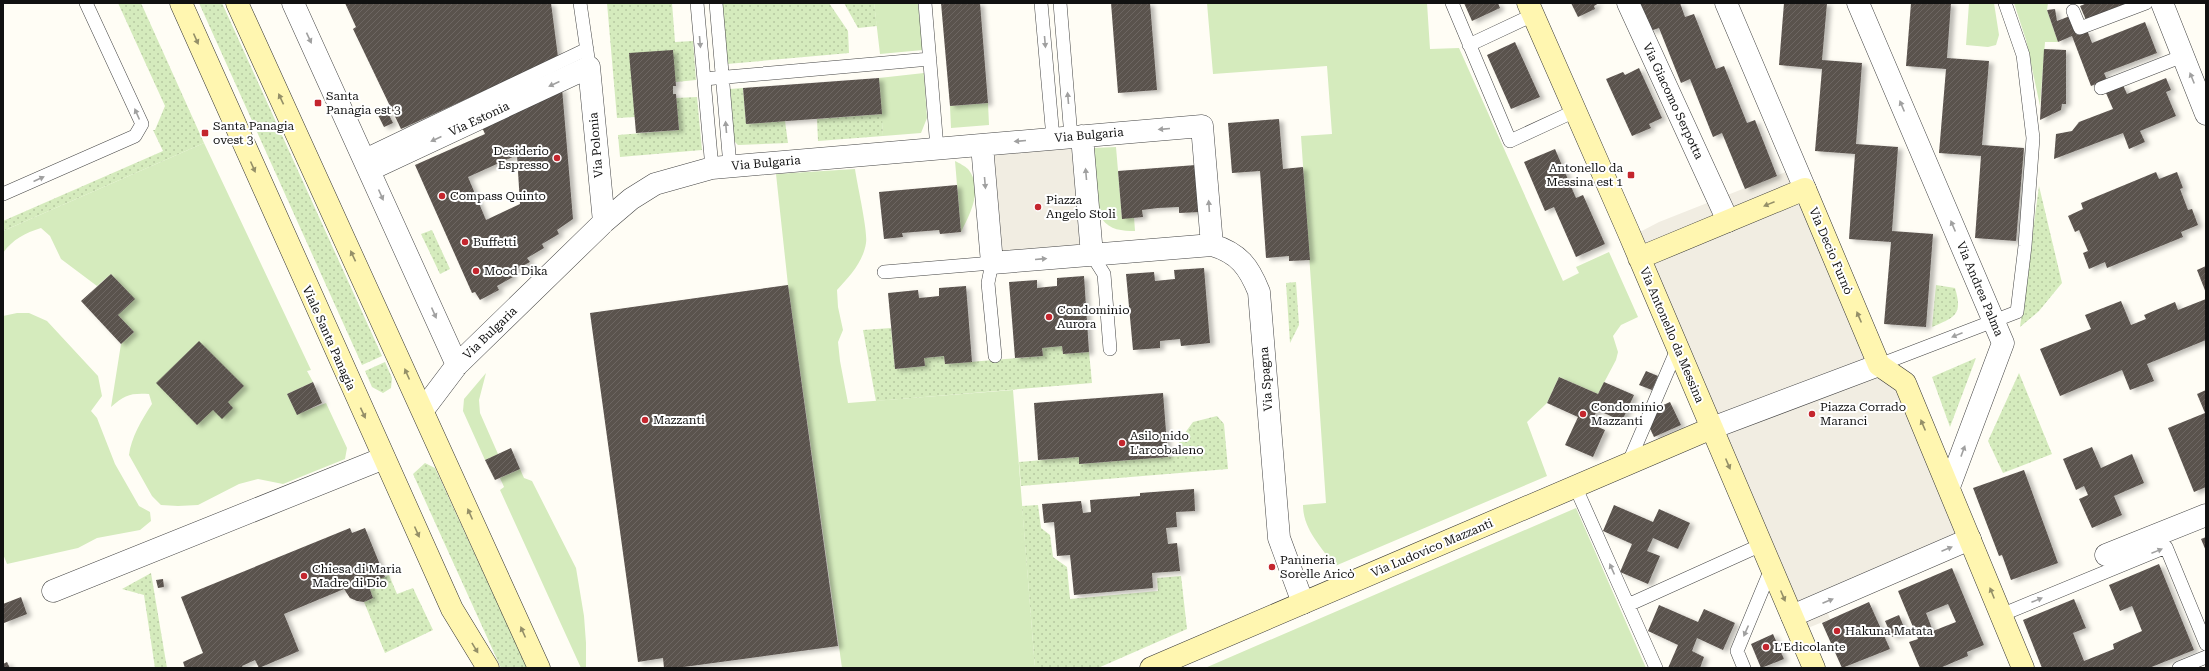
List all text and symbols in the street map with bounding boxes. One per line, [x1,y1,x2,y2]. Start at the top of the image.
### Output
one-way arrow [194,33,200,45]
one-way arrow [307,33,313,45]
one-way arrow [697,36,704,48]
one-way arrow [1041,36,1048,48]
street label: Via Giacomo Serpotta [1640,41,1706,162]
one-way arrow [2188,71,2194,83]
one-way arrow [548,81,559,87]
place label: Santa Panagia est 3 [326,89,401,117]
one-way arrow [1065,92,1071,104]
one-way arrow [278,94,284,105]
marker: Santa Panagia est 3 [313,98,323,108]
street label: Via Estonia [447,99,512,139]
one-way arrow [1899,101,1905,112]
one-way arrow [134,108,140,120]
street label: Via Polonia [586,111,606,178]
place label: Santa Panagia ovest 3 [213,119,295,147]
one-way arrow [723,121,730,133]
street label: Via Bulgaria [1054,125,1125,145]
one-way arrow [1158,126,1170,132]
marker: Santa Panagia ovest 3 [200,128,210,138]
one-way arrow [430,136,442,142]
one-way arrow [1014,138,1026,145]
place label: Desiderio Espresso [493,144,549,172]
marker: Desiderio Espresso [552,153,562,163]
street label: Via Bulgaria [731,153,802,173]
one-way arrow [250,161,256,172]
place label: Antonello da Messina est 1 [1546,161,1623,189]
one-way arrow [1082,168,1089,180]
marker: Antonello da Messina est 1 [1626,170,1636,180]
one-way arrow [33,175,45,181]
one-way arrow [982,177,988,189]
one-way arrow [377,189,384,201]
place label: Compass Quinto [450,189,546,203]
marker: Compass Quinto [437,191,447,201]
place label: Piazza Angelo Stoli [1046,193,1116,221]
one-way arrow [1205,200,1212,212]
one-way arrow [1763,201,1775,207]
marker: Piazza Angelo Stoli [1033,202,1043,212]
street label: Via Decio Furnò [1806,205,1856,297]
one-way arrow [1950,220,1956,231]
place label: Buffetti [473,235,517,249]
marker: Buffetti [460,237,470,247]
street label: Via Andrea Palma [1954,240,2006,339]
one-way arrow [350,250,356,261]
one-way arrow [1035,256,1047,263]
place label: Mood Dika [484,264,548,278]
street label: Via Antonello da Messina [1637,265,1707,405]
marker: Mood Dika [471,266,481,276]
street label: Viale Santa Panagia [300,284,359,393]
place label: Condominio Aurora [1057,303,1130,331]
street label: Via Bulgaria [460,304,520,362]
one-way arrow [431,308,437,319]
one-way arrow [1855,311,1861,323]
marker: Condominio Aurora [1044,312,1054,322]
one-way arrow [1951,333,1963,339]
street label: Via Spagna [1257,346,1275,412]
one-way arrow [404,368,410,380]
place label: Condominio Mazzanti [1591,400,1664,428]
place label: Piazza Corrado Maranci [1820,400,1906,428]
one-way arrow [361,408,367,420]
marker: Condominio Mazzanti [1578,409,1588,419]
marker: Piazza Corrado Maranci [1807,409,1817,419]
place label: Mazzanti [653,413,705,427]
marker: Mazzanti [640,415,650,425]
one-way arrow [1920,420,1926,431]
place label: Asilo nido L'arcobaleno [1130,429,1204,457]
marker: Asilo nido L'arcobaleno [1117,438,1127,448]
one-way arrow [1960,444,1966,456]
one-way arrow [1725,458,1731,470]
one-way arrow [467,508,473,520]
street label: Via Ludovico Mazzanti [1369,516,1495,580]
one-way arrow [414,526,420,537]
one-way arrow [1941,546,1953,552]
one-way arrow [2152,547,2164,553]
place label: Panineria Sorelle Aricò [1280,553,1355,581]
place label: Chiesa di Maria Madre di Dio [312,562,402,590]
marker: Panineria Sorelle Aricò [1267,562,1277,572]
one-way arrow [1609,563,1615,575]
marker: Chiesa di Maria Madre di Dio [299,571,309,581]
one-way arrow [1989,588,1995,599]
one-way arrow [1781,591,1787,603]
one-way arrow [2031,597,2042,603]
one-way arrow [1822,598,1833,604]
place label: Hakuna Matata [1845,624,1934,638]
one-way arrow [1742,625,1748,637]
marker: Hakuna Matata [1832,626,1842,636]
one-way arrow [520,627,526,638]
place label: L'Edicolante [1774,640,1846,654]
one-way arrow [472,642,479,654]
marker: L'Edicolante [1761,642,1771,652]

